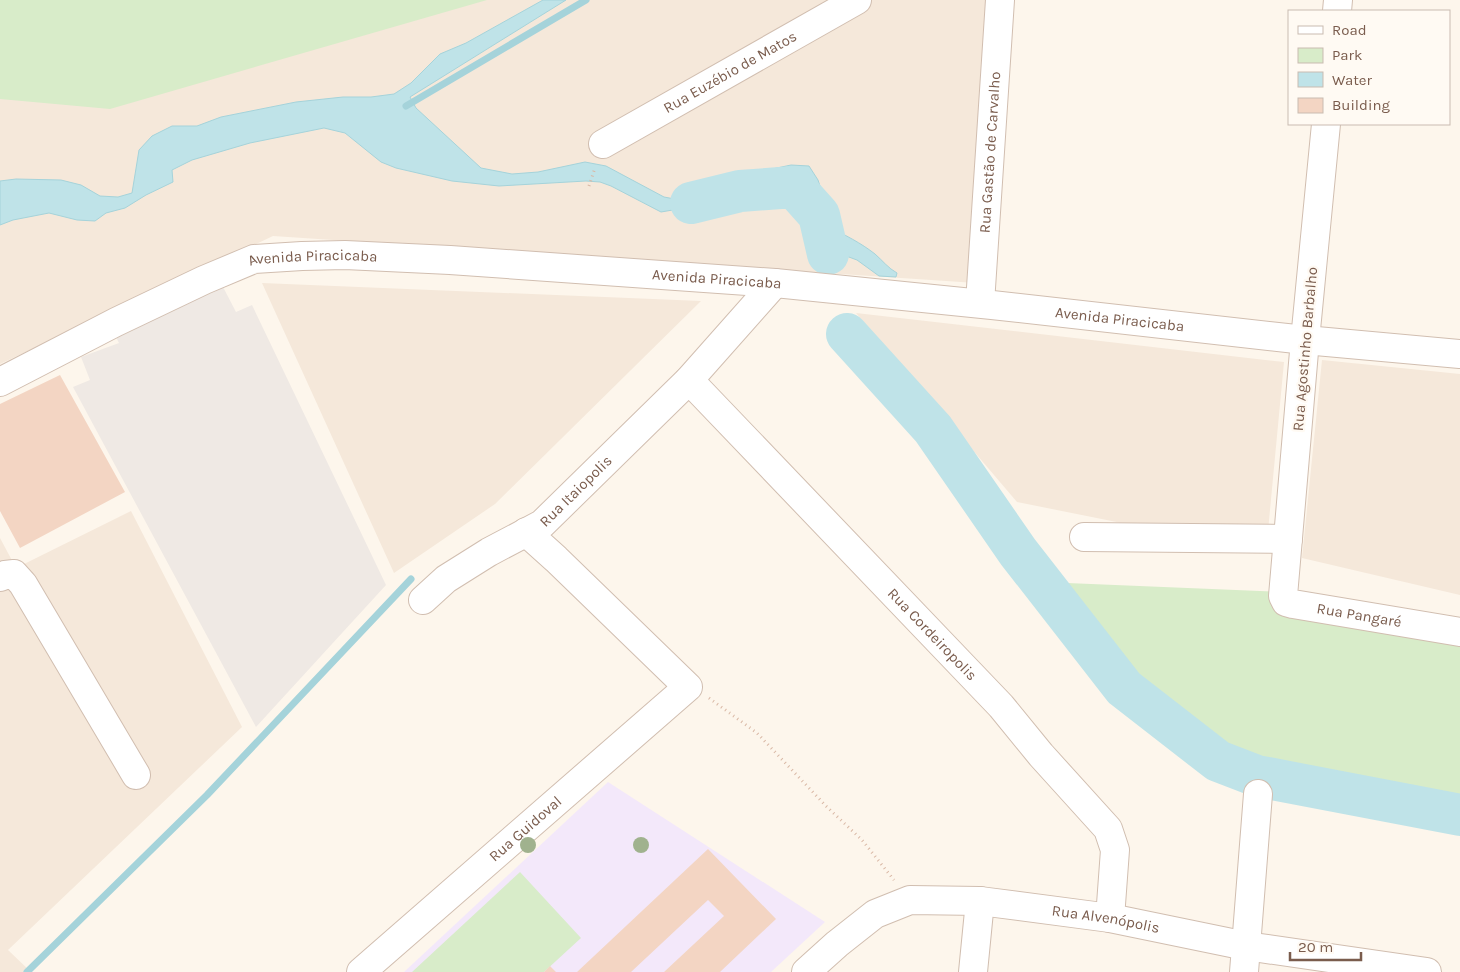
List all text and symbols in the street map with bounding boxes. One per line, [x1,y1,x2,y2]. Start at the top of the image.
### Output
legend [1288,10,1450,125]
text: Road [1332,21,1367,39]
street label: Rua Euzébio de Matos [660,27,800,117]
text: Park [1332,46,1362,64]
street label: Rua Gastão de Carvalho [976,71,1004,234]
text: Water [1332,71,1373,89]
text: Building [1332,96,1390,114]
street label: Avenida Piracicaba [245,246,378,270]
street label: Avenida Piracicaba [651,265,782,293]
street label: Rua Agostinho Barbalho [1289,266,1321,432]
street label: Avenida Piracicaba [1054,303,1185,335]
street label: Rua Itaiopolis [536,452,616,530]
street label: Rua Cordeiropolis [884,584,981,684]
street label: Rua Pangaré [1315,599,1403,631]
street label: Rua Guidoval [485,792,565,865]
street label: Rua Alvenópolis [1051,901,1161,937]
scale bar [1290,930,1361,962]
text: 20 m [1298,938,1333,956]

